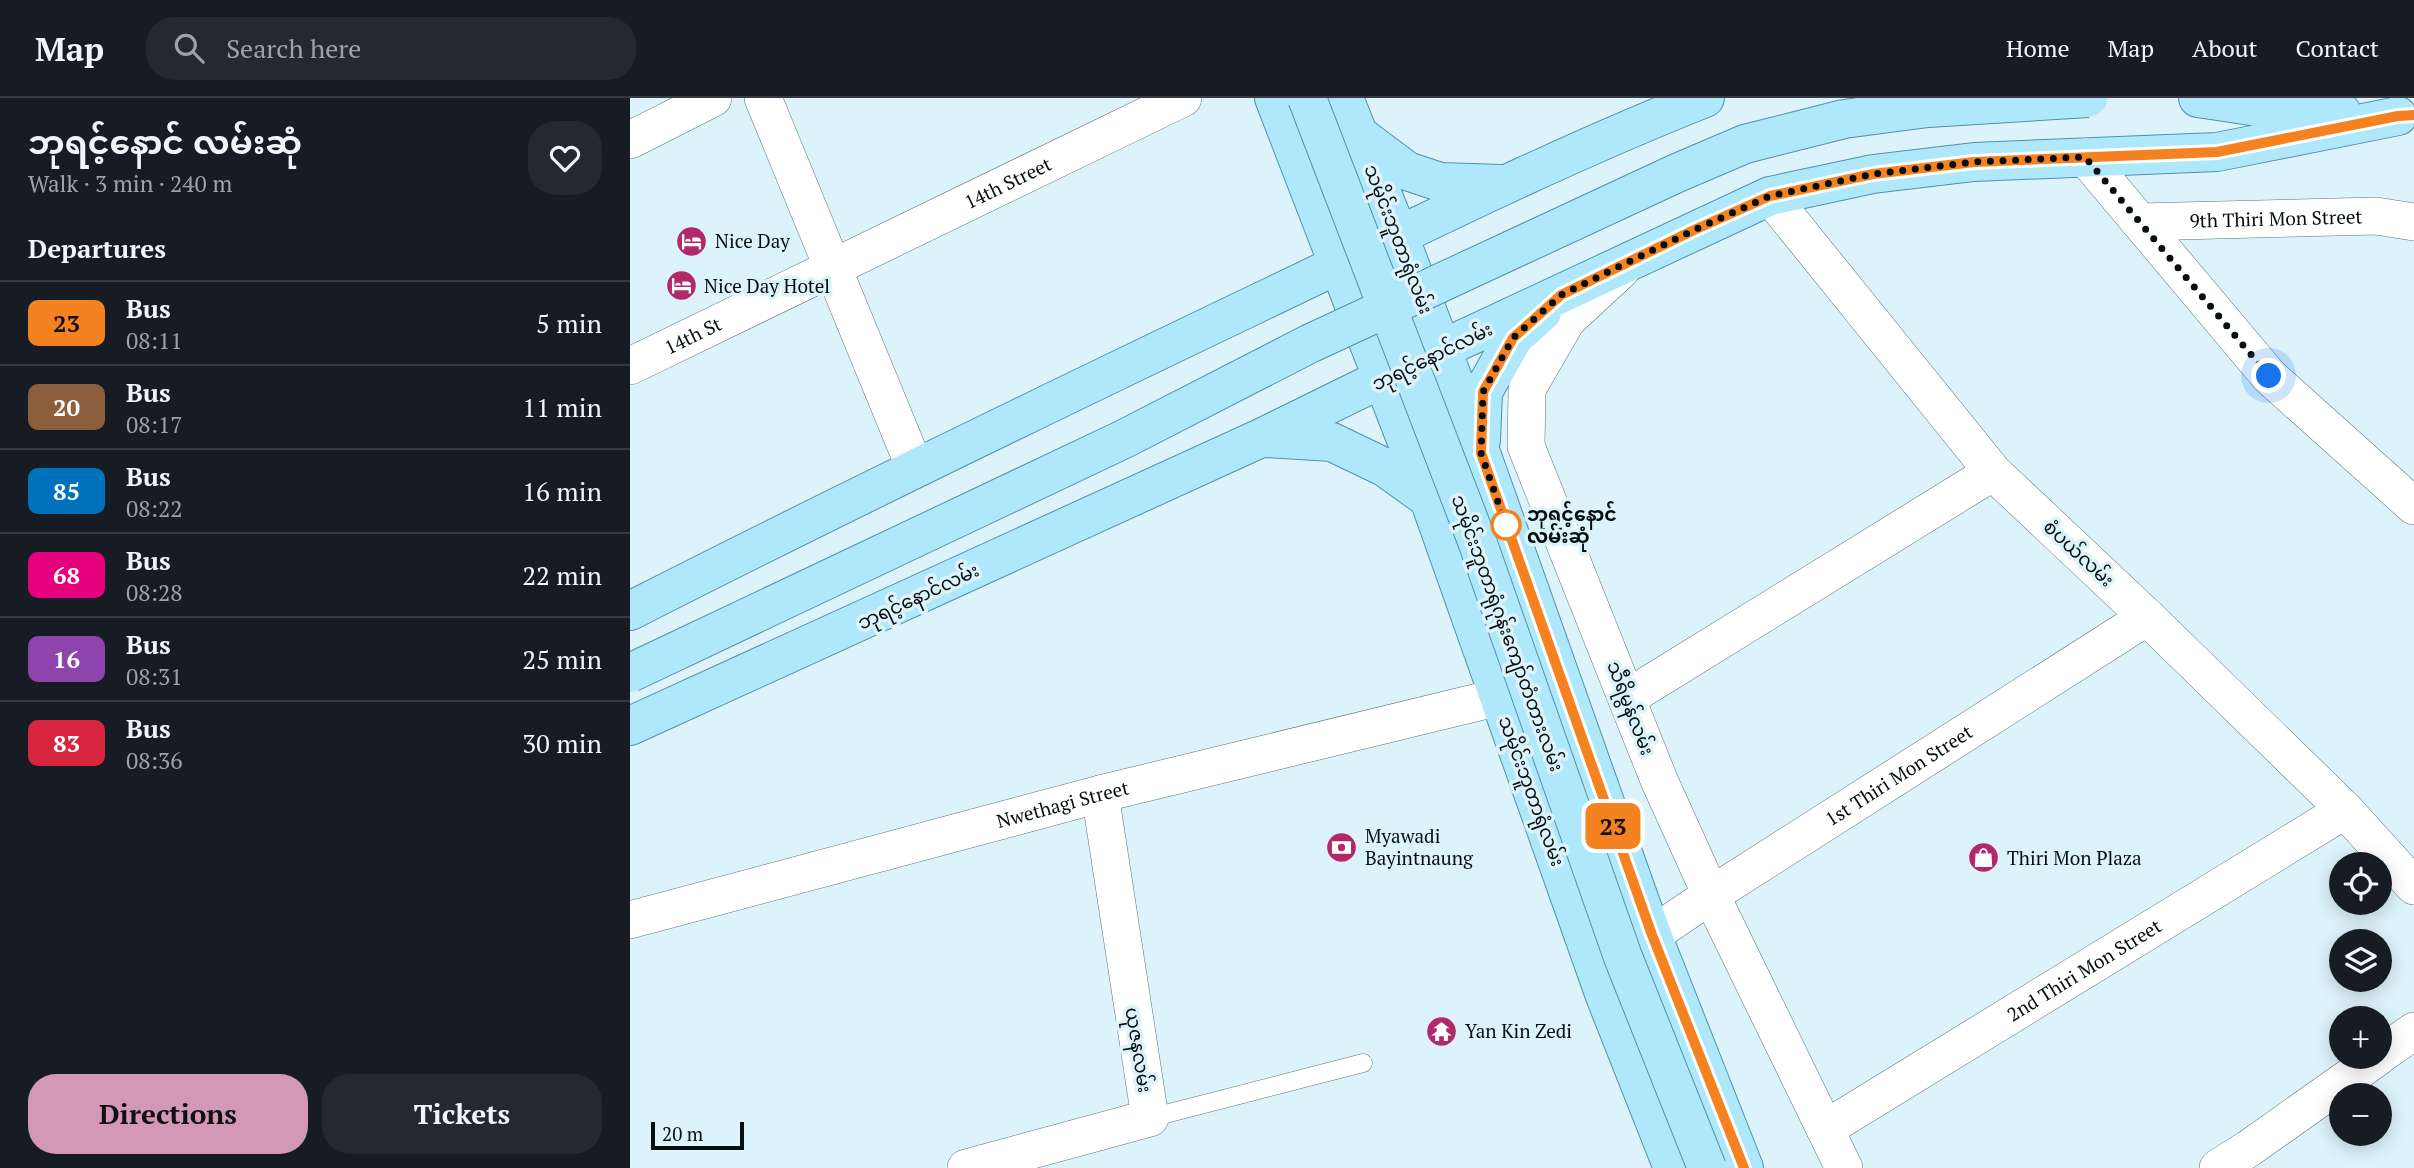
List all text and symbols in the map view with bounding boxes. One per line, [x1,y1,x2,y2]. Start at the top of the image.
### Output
search box [146,17,636,80]
text: Map [35,27,104,70]
icon: search [170,29,208,67]
text: Search here [226,31,361,65]
text: Home [2006,32,2070,64]
text: Map [2108,32,2154,64]
text: About [2192,32,2258,64]
text: Contact [2296,32,2379,64]
text: ဘုရင့်နောင် လမ်းဆုံ [28,120,302,163]
button: heart [528,121,602,195]
street label: 14th Street [960,151,1055,214]
street label: သမိုင်းဘူတာရုံလမ်း [1355,160,1440,319]
text: Walk · 3 min · 240 m [28,168,232,199]
street label: 9th Thiri Mon Street [2189,203,2363,233]
hotel icon: Nice Day [675,224,709,258]
place label: Nice Day [715,228,790,253]
text: Departures [28,231,166,265]
hotel icon: Nice Day Hotel [664,269,698,303]
place label: Nice Day Hotel [704,273,830,298]
text: Bus [126,291,171,325]
text: 5 min [536,306,602,340]
text: 23 [53,307,80,339]
street label: 14th St [660,311,725,359]
street label: ဘုရင့်နောင်လမ်း [1367,315,1498,400]
text: 08:11 [126,325,183,356]
your location [2251,358,2286,393]
text: Bus [126,375,171,409]
text: 11 min [522,390,602,424]
text: 20 [53,391,80,423]
text: 08:17 [126,409,183,440]
text: Bus [126,459,171,493]
text: 16 min [522,474,602,508]
text: 85 [53,475,80,507]
street label: သမိုင်းဘူတာရုံဂုန်းကျော်တံတားလမ်း [1442,491,1571,776]
text: 08:22 [126,493,183,524]
place label: ဘုရင့်နောင် လမ်းဆုံ [1527,501,1617,552]
marker: ဘုရင့်နောင် လမ်းဆုံ [1491,510,1521,540]
street label: စံပယ်လမ်း [2039,513,2121,592]
text: Bus [126,543,171,577]
street label: ဘုရင့်နောင်လမ်း [853,556,985,639]
text: 22 min [522,558,602,592]
text: 68 [53,559,80,591]
text: 08:28 [126,577,183,608]
text: Bus [126,627,171,661]
text: 25 min [522,642,602,676]
text: 16 [53,643,80,675]
street label: သီရိမွန်လမ်း [1598,657,1662,760]
text: 08:31 [126,661,183,692]
text: Bus [126,711,171,745]
street label: သမိုင်းဘူတာရုံလမ်း [1489,712,1572,871]
street label: 1st Thiri Mon Street [1820,719,1977,831]
text: 30 min [522,726,602,760]
text: 83 [53,727,80,759]
text: 08:36 [126,745,183,776]
street label: Nwethagi Street [994,774,1131,833]
line badge: 23 [1581,803,1644,849]
text: 23 [1599,810,1627,842]
place label: Myawadi Bayintnaung [1365,823,1474,870]
bank icon: Myawadi Bayintnaung [1325,830,1359,864]
shop icon: Thiri Mon Plaza [1967,841,2001,875]
place label: Thiri Mon Plaza [2007,845,2142,870]
map controls [2329,852,2392,1146]
button: locate [2329,852,2392,915]
street label: 2nd Thiri Mon Street [2002,913,2166,1026]
button: layers [2329,929,2392,992]
street label: ယုဇနလမ်း [1115,1005,1160,1095]
button: + [2329,1006,2392,1069]
temple icon: Yan Kin Zedi [1425,1014,1459,1048]
place label: Yan Kin Zedi [1465,1018,1572,1043]
button: Directions [28,1074,308,1154]
button: Tickets [322,1074,602,1154]
button: − [2329,1083,2392,1146]
scale bar [651,1119,744,1151]
text: 20 m [662,1121,703,1146]

